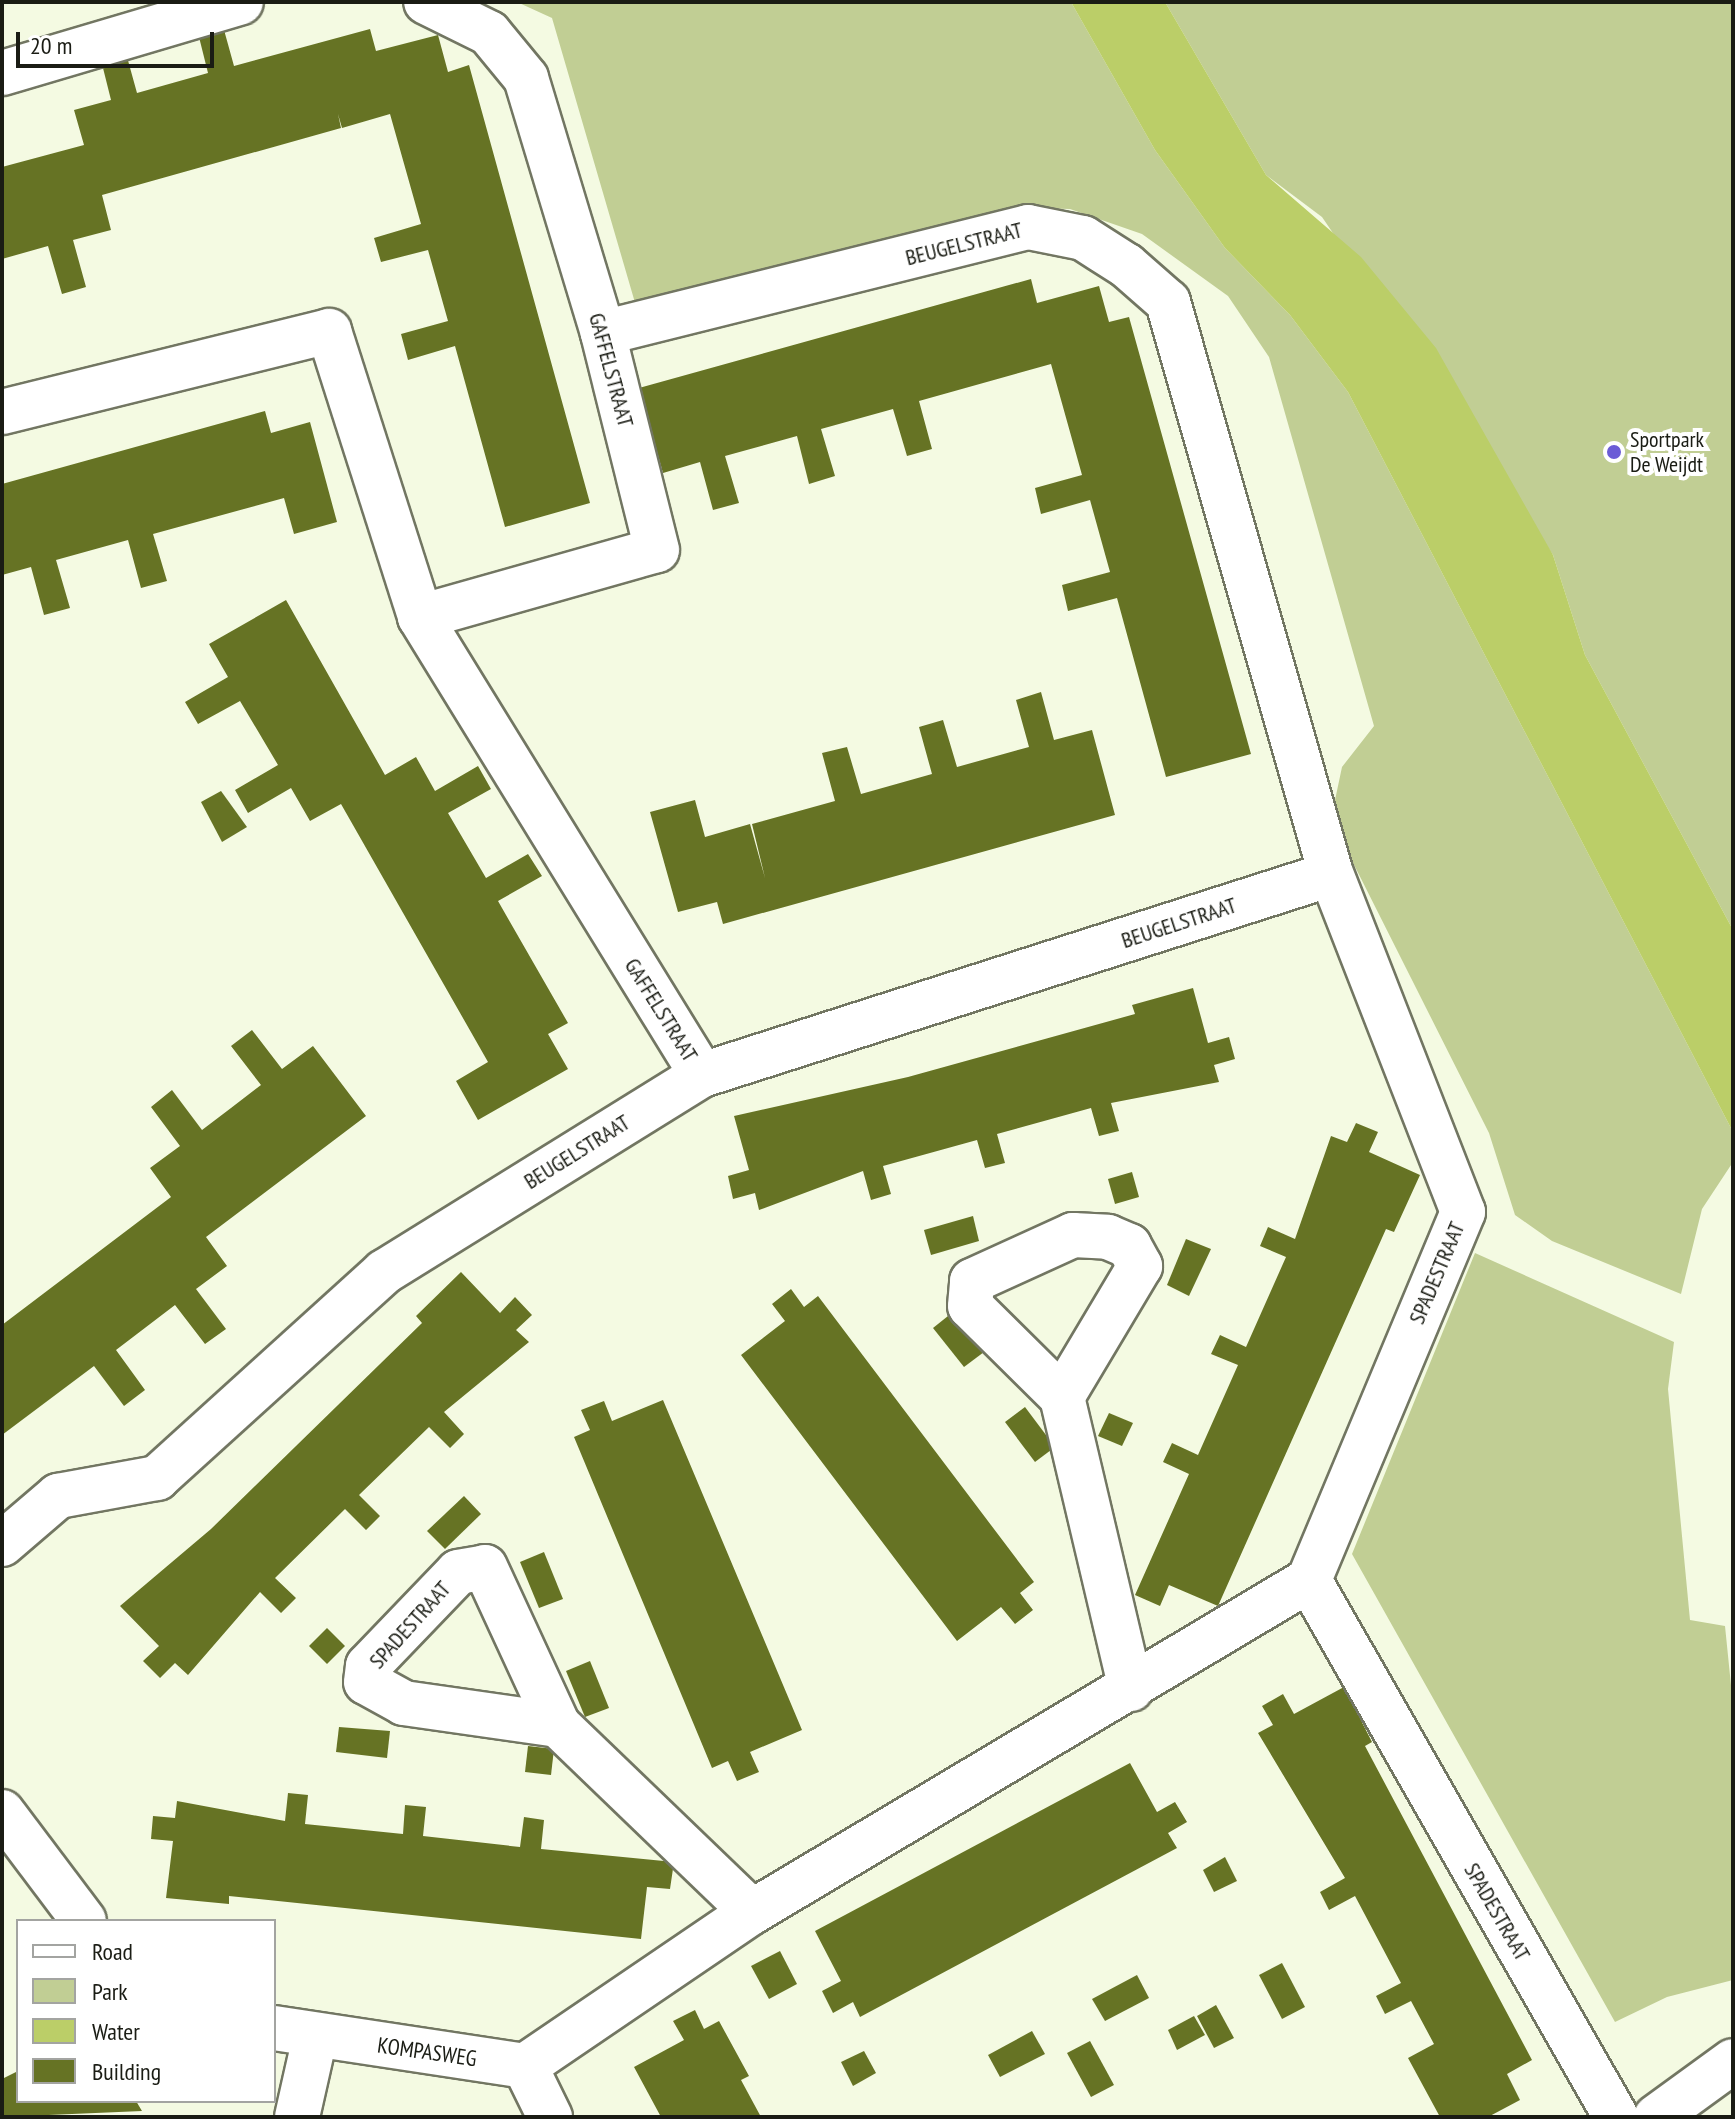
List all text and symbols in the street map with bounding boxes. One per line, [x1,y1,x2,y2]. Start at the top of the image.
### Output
scale bar [20,16,218,66]
text: 20 m [30,30,72,61]
street label: BEUGELSTRAAT [903,217,1025,271]
street label: GAFFELSTRAAT [583,310,639,430]
place label: Sportpark De Weijdt [1630,426,1704,478]
marker: Sportpark De Weijdt [1605,443,1623,461]
street label: BEUGELSTRAAT [1118,892,1240,954]
street label: GAFFELSTRAAT [619,954,703,1066]
street label: BEUGELSTRAAT [519,1109,635,1195]
street label: SPADESTRAAT [1404,1218,1470,1328]
street label: SPADESTRAAT [364,1576,456,1674]
street label: SPADESTRAAT [1458,1859,1536,1965]
legend [16,1919,276,2103]
text: Road [92,1936,133,1967]
text: Park [92,1976,128,2007]
text: Water [92,2016,140,2047]
street label: KOMPASWEG [376,2032,478,2072]
text: Building [92,2056,161,2087]

